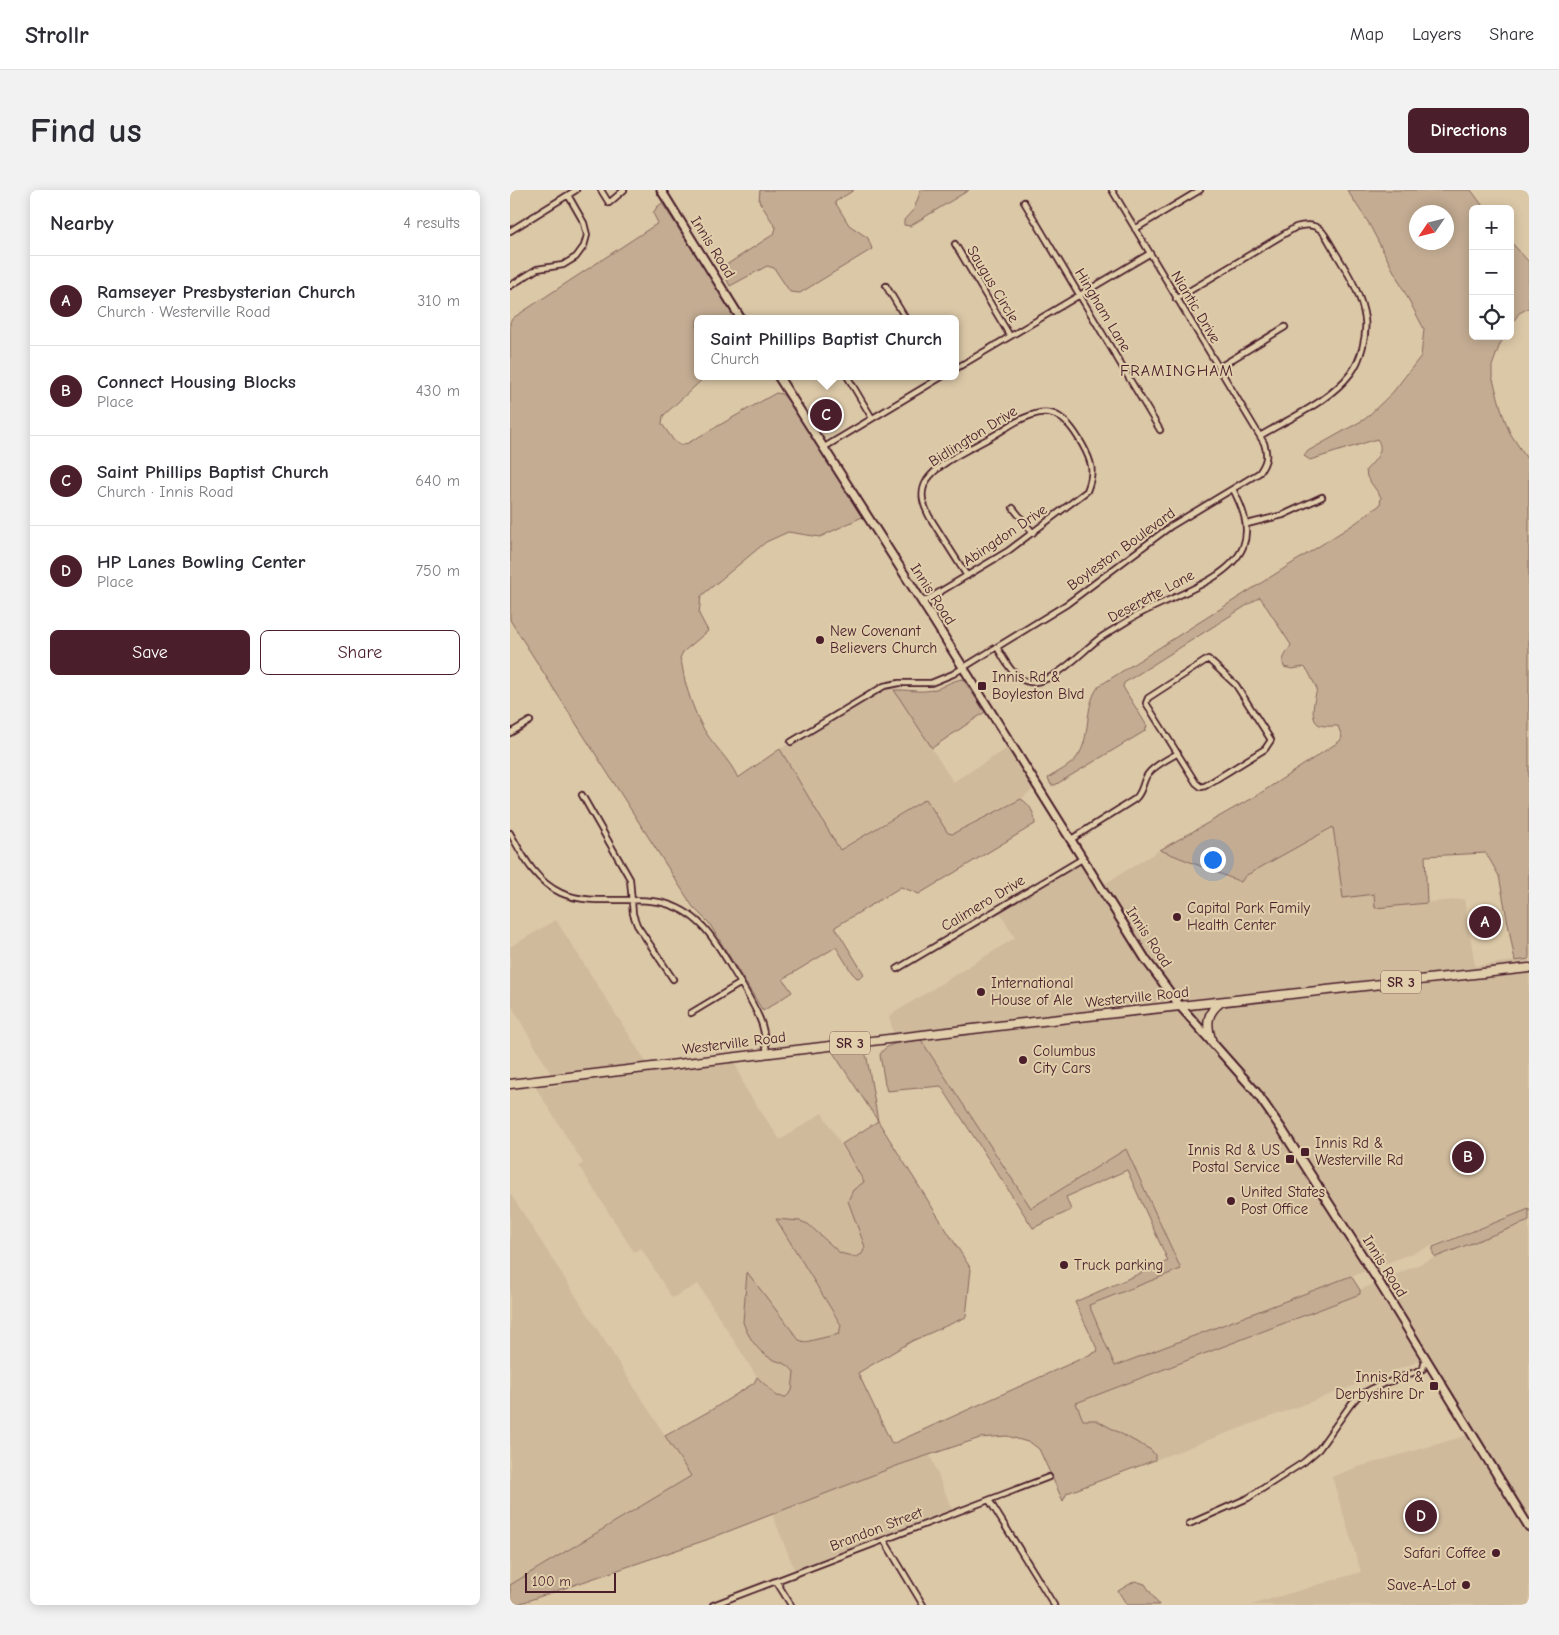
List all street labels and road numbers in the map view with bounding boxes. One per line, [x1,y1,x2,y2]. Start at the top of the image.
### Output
street label: Innis Road [687,213,739,281]
street label: Saugus Circle [963,242,1023,326]
street label: Hingham Lane [1071,265,1135,356]
street label: Niantic Drive [1167,267,1225,347]
street label: Bidlington Drive [925,401,1021,470]
street label: Abingdon Drive [959,500,1051,570]
street label: Boyleston Boulevard [1064,504,1178,594]
street label: Innis Road [907,560,959,628]
street label: Deserette Lane [1105,565,1198,626]
street label: Calimero Drive [938,871,1029,935]
street label: Innis Road [1122,903,1176,971]
road number: SR 3 [1381,970,1421,994]
street label: Westerville Road [1084,983,1190,1011]
street label: Westerville Road [681,1028,787,1058]
road number: SR 3 [830,1031,870,1054]
street label: Innis Road [1359,1232,1411,1300]
street label: Brandon Street [827,1503,926,1555]

